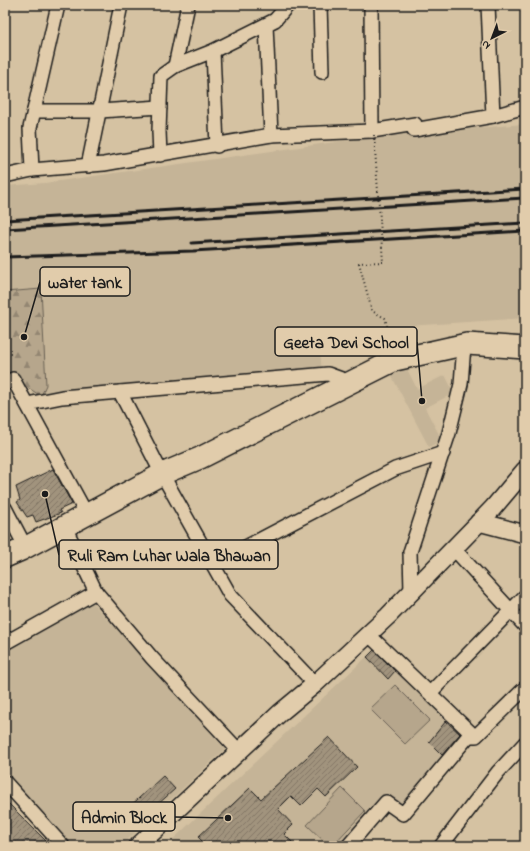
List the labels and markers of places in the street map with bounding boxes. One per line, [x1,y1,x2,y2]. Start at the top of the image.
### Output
callout: water tank [40,267,130,296]
callout: Geeta Devi School [275,327,417,356]
callout: Ruli Ram Luhar Wala Bhawan [59,540,278,569]
callout: Admin Block [73,802,175,831]

